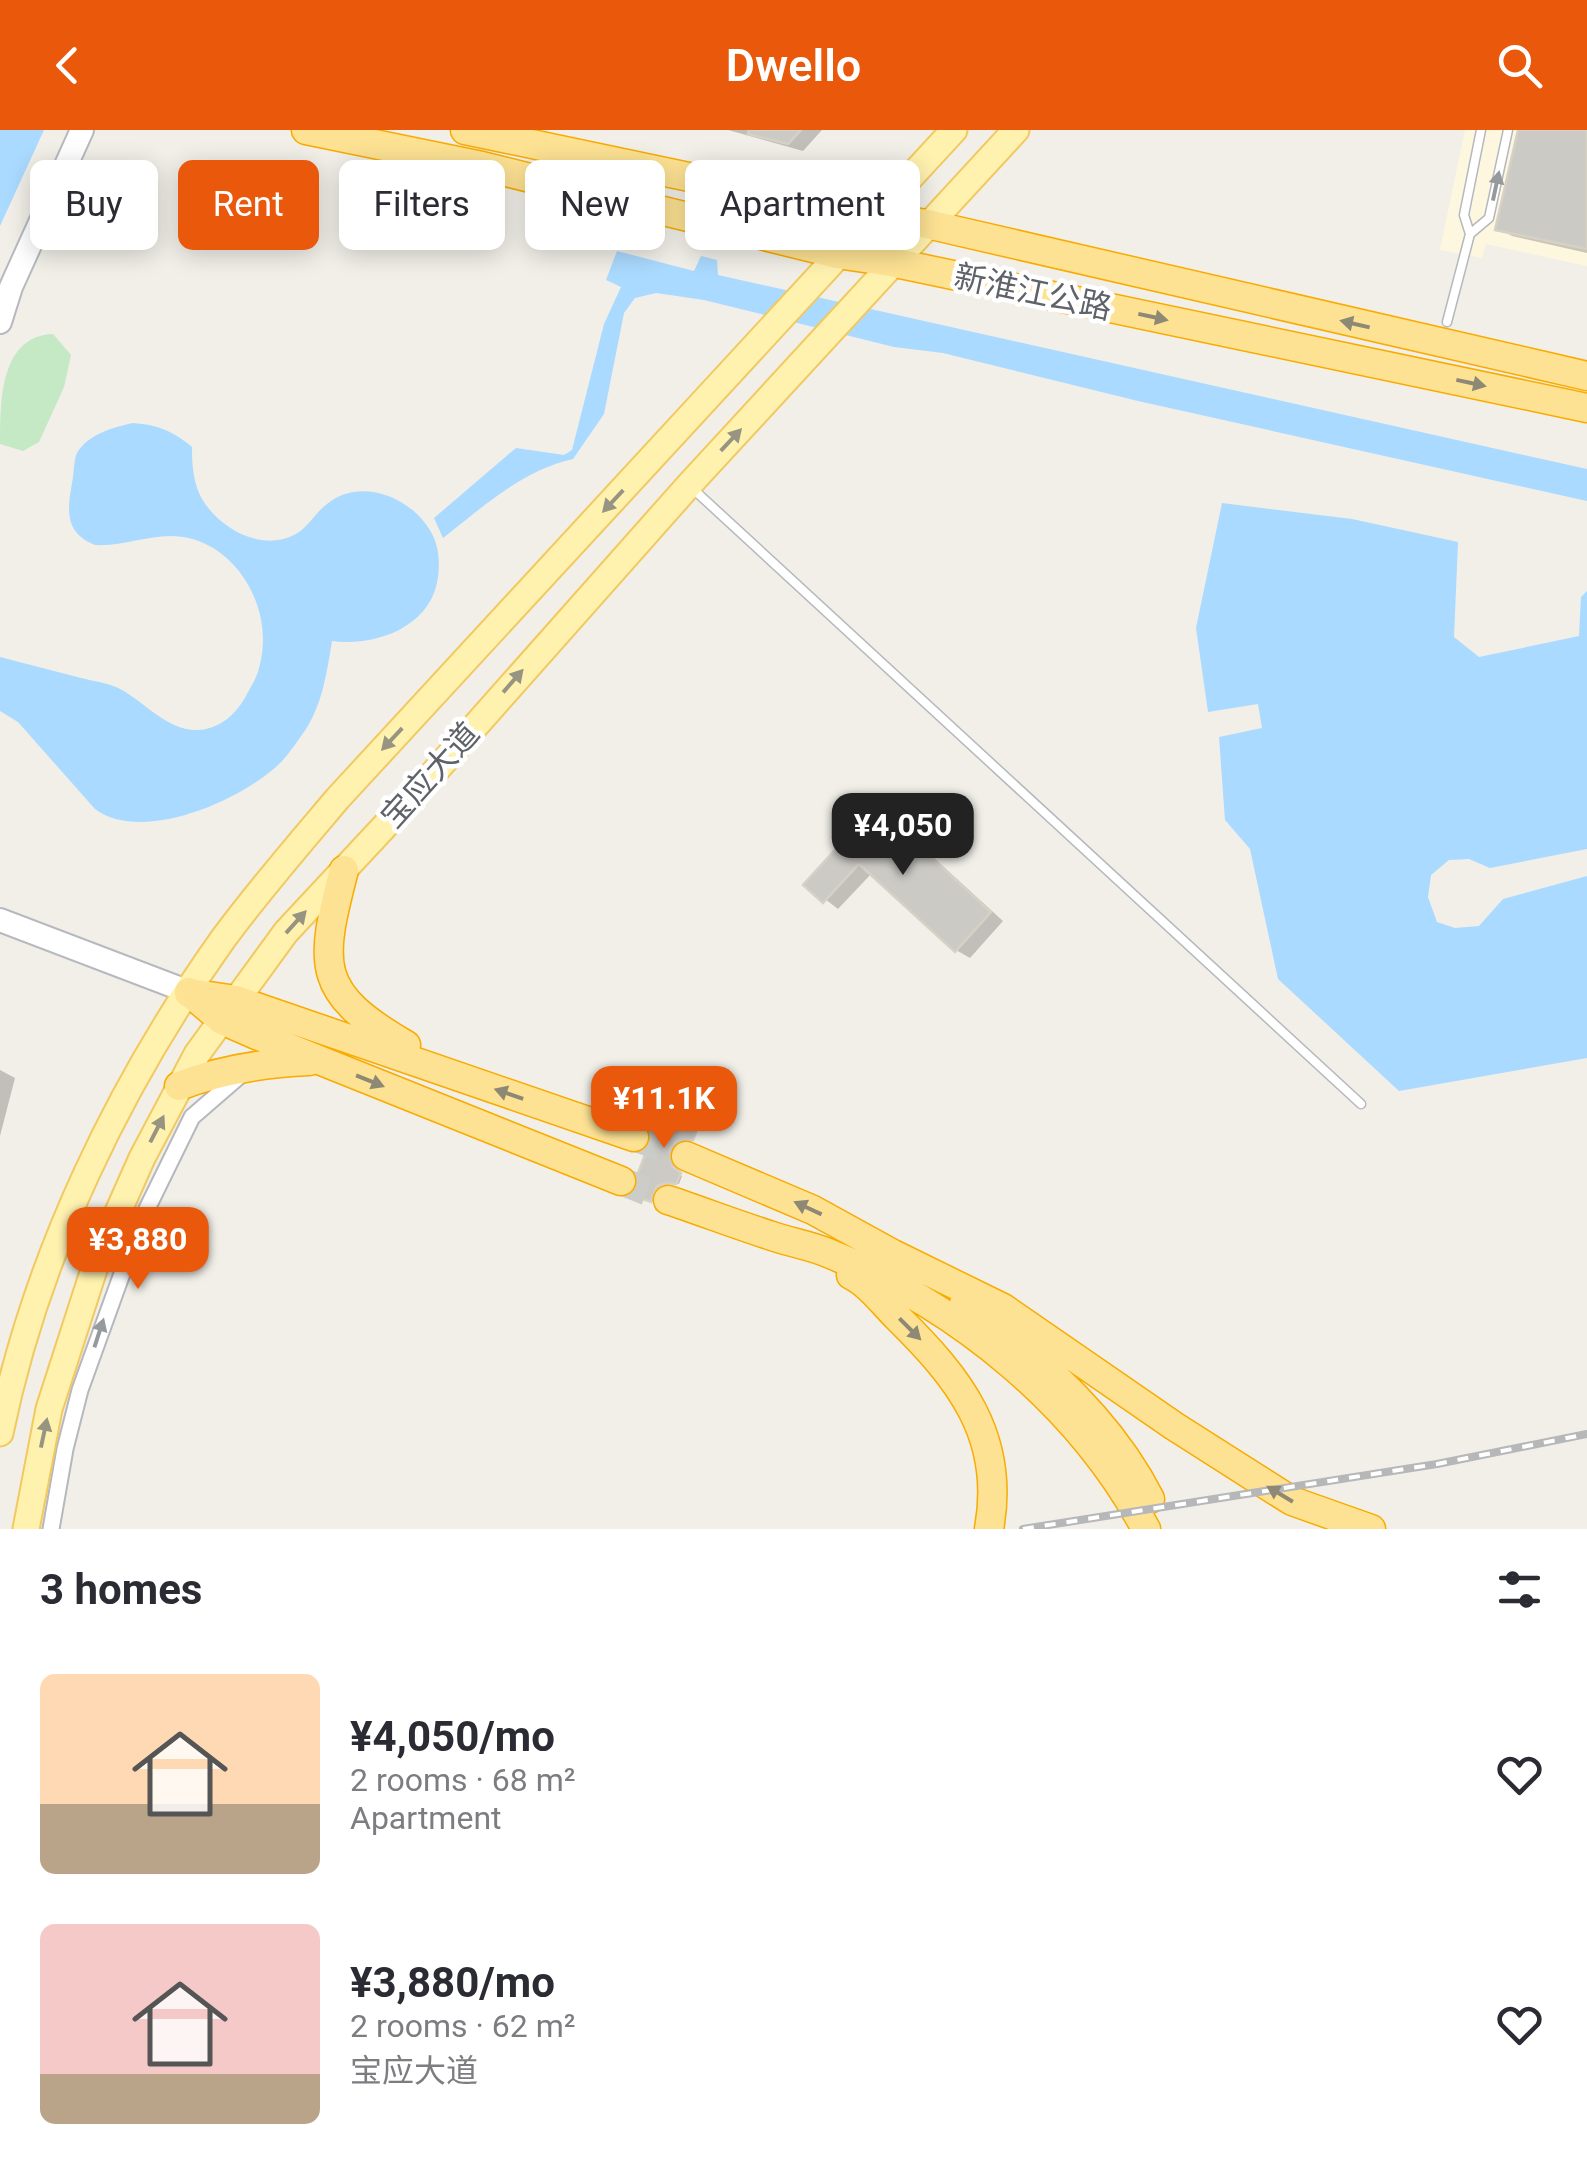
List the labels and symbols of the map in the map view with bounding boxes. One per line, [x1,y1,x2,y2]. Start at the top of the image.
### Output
one-way arrow [1489,170,1504,201]
street label: 新淮江公路 [951,257,1115,327]
one-way arrow [1137,309,1168,325]
one-way arrow [1339,316,1370,331]
one-way arrow [1456,376,1487,391]
one-way arrow [719,428,742,452]
one-way arrow [602,488,624,513]
one-way arrow [502,669,524,694]
street label: 宝应大道 [373,715,487,835]
one-way arrow [381,727,404,751]
pin: ¥4,050 [822,793,984,878]
one-way arrow [284,910,306,935]
pin: ¥11.1K [583,1066,745,1151]
one-way arrow [355,1073,385,1089]
one-way arrow [494,1086,524,1101]
one-way arrow [148,1115,165,1144]
one-way arrow [793,1199,822,1216]
pin: ¥3,880 [57,1207,219,1292]
one-way arrow [93,1317,108,1347]
one-way arrow [898,1317,922,1341]
one-way arrow [36,1417,52,1448]
one-way arrow [1266,1485,1294,1503]

